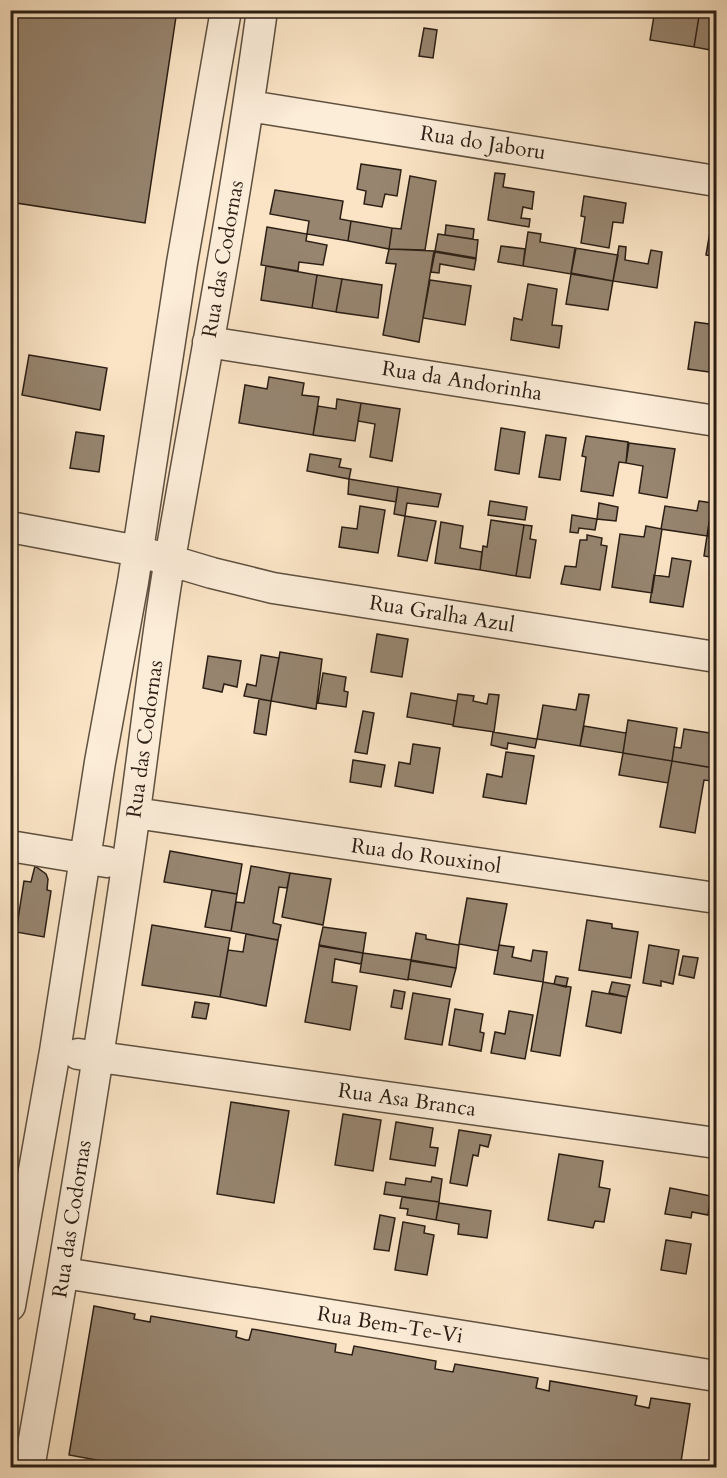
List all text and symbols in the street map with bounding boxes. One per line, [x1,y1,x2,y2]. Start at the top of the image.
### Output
street label: Rua do Jaboru [418,119,548,167]
street label: Rua das Codornas [195,178,251,340]
street label: Rua da Andorinha [380,354,544,408]
street label: Rua Gralha Azul [367,588,517,640]
street label: Rua das Codornas [120,658,170,820]
street label: Rua do Rouxinol [349,831,503,881]
street label: Rua Asa Branca [336,1076,478,1124]
street label: Rua das Codornas [45,1138,99,1300]
street label: Rua Bem-Te-Vi [315,1299,465,1351]

